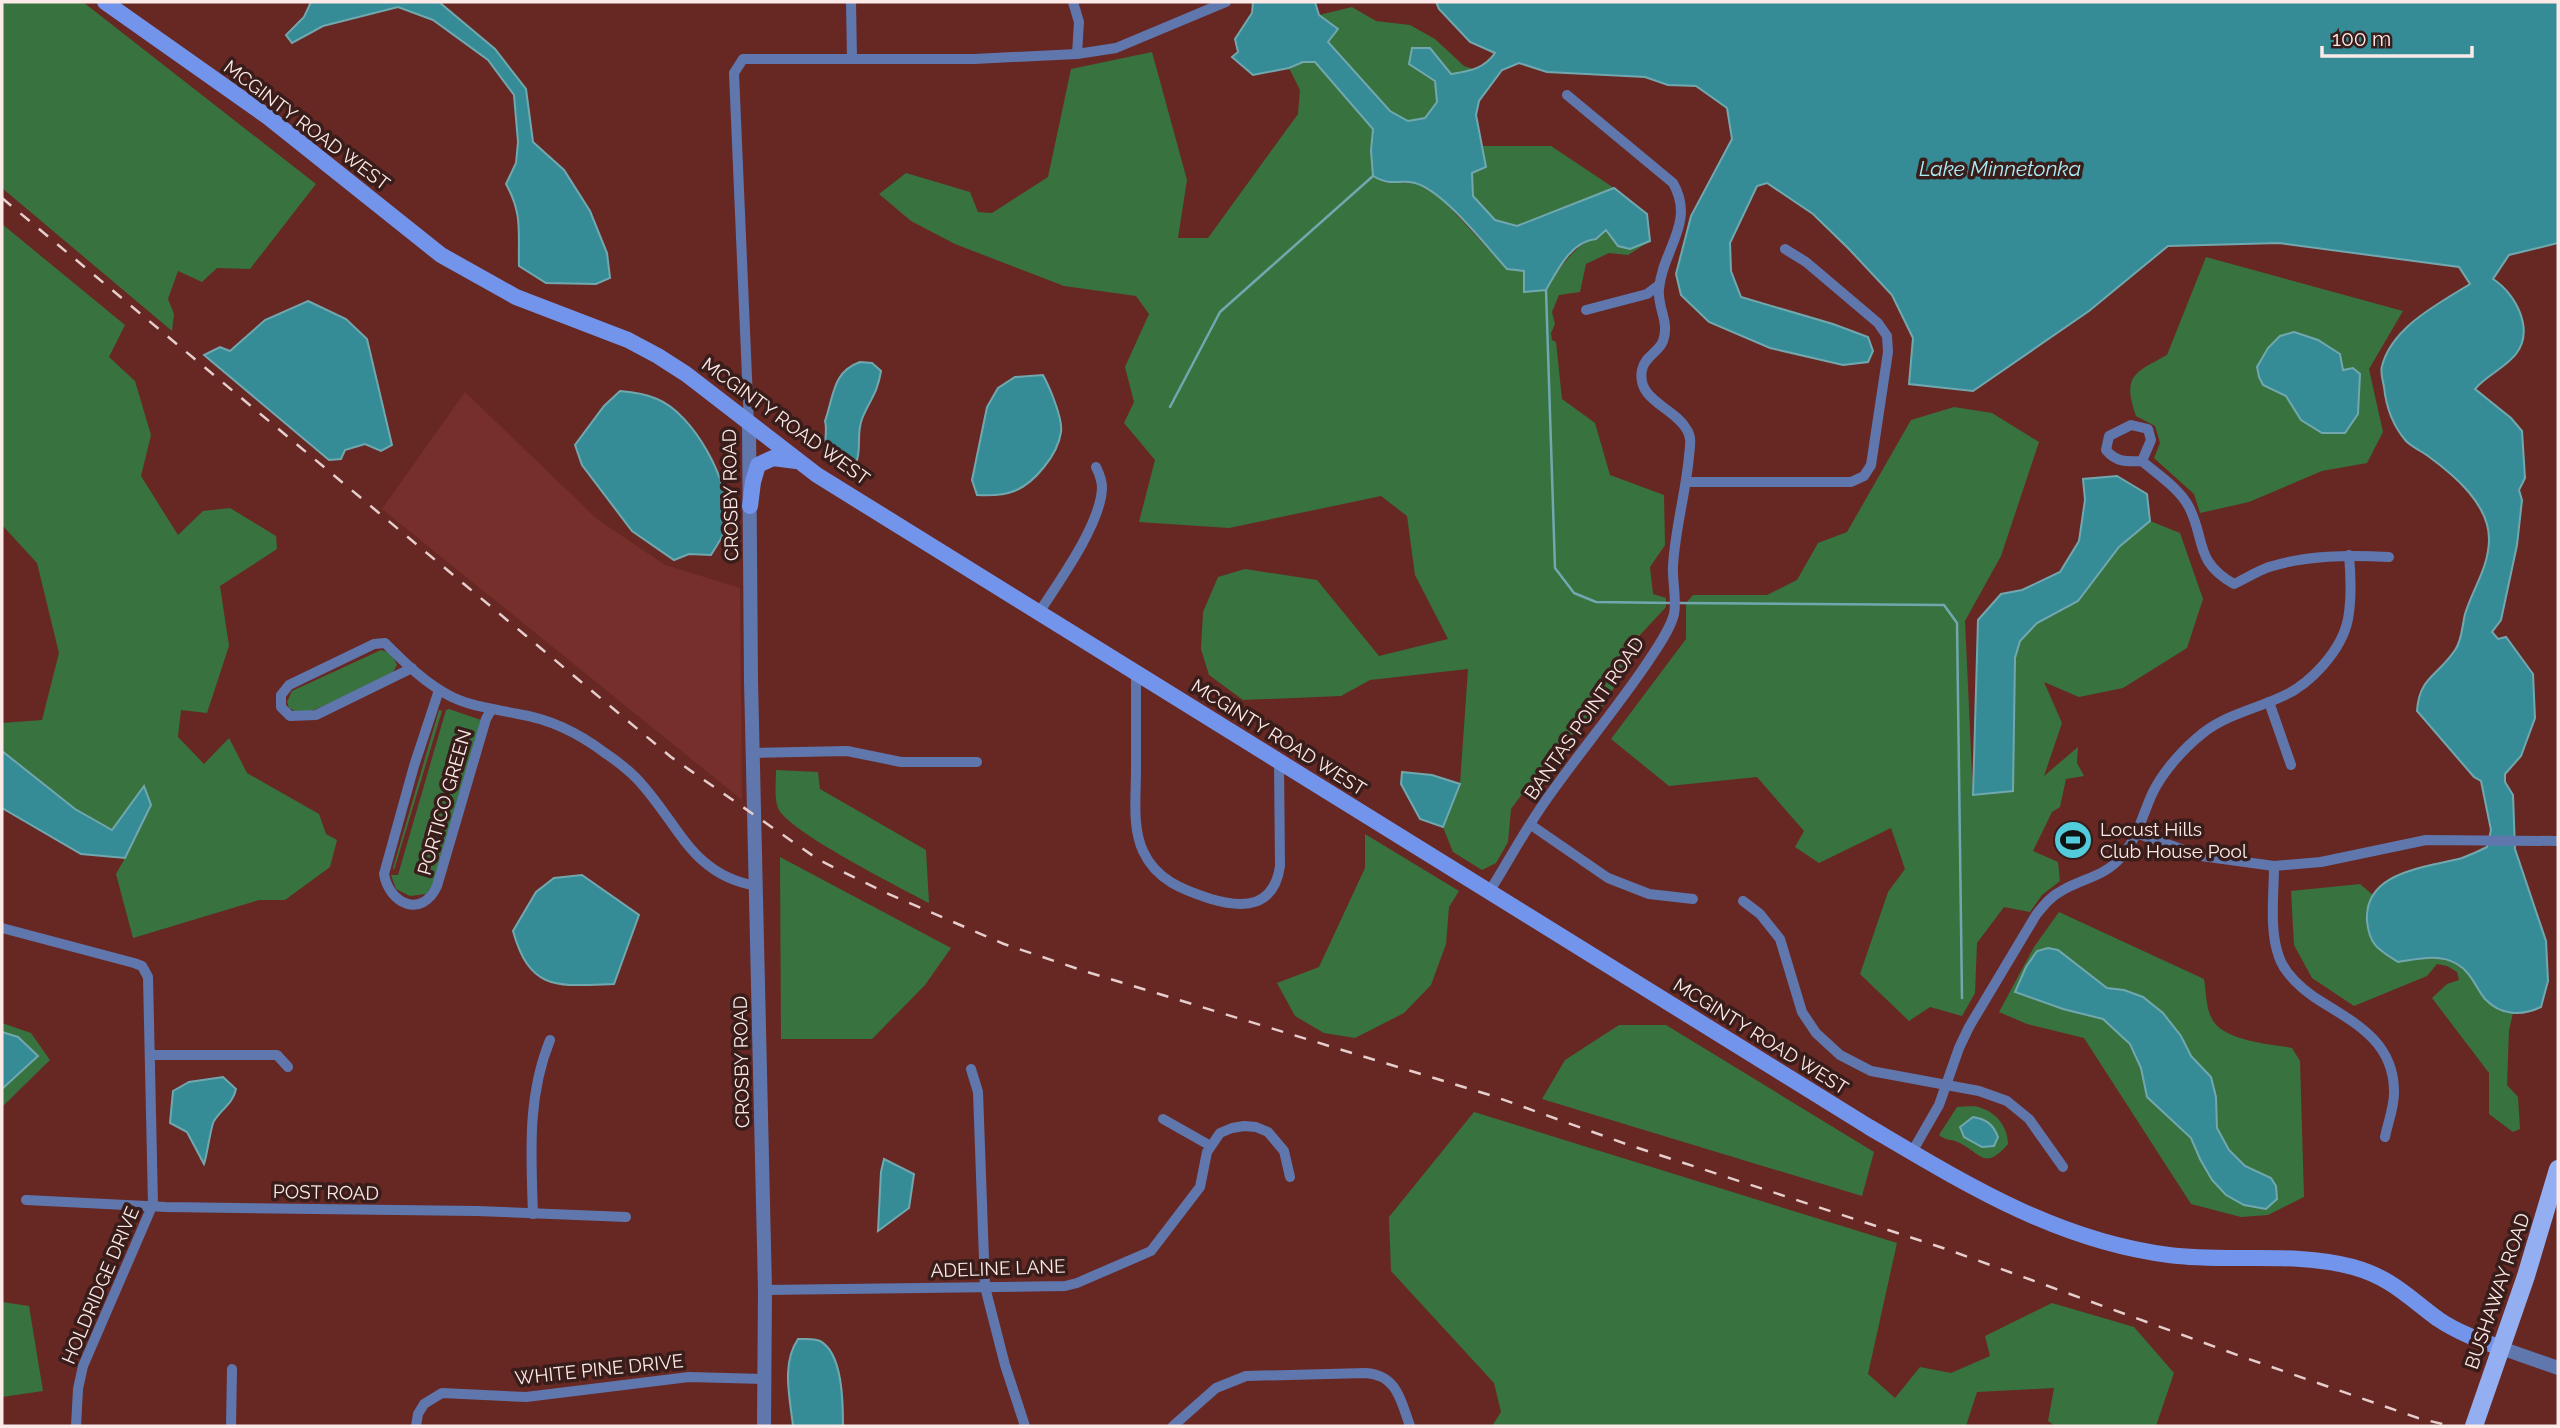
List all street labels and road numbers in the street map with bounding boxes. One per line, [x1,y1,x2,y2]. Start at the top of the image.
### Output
street label: MCGINTY ROAD WEST [220,55,395,195]
street label: MCGINTY ROAD WEST [698,353,874,489]
street label: CROSBY ROAD [718,429,742,561]
street label: BANTAS POINT ROAD [1520,633,1648,803]
street label: MCGINTY ROAD WEST [1188,674,1371,800]
street label: PORTICO GREEN [413,727,475,877]
street label: MCGINTY ROAD WEST [1670,973,1853,1099]
street label: CROSBY ROAD [729,996,753,1128]
street label: POST ROAD [273,1180,379,1204]
street label: HOLDRIDGE DRIVE [57,1203,143,1367]
street label: BUSHAWAY ROAD [2460,1210,2534,1372]
street label: ADELINE LANE [930,1255,1066,1281]
street label: WHITE PINE DRIVE [514,1349,684,1389]

